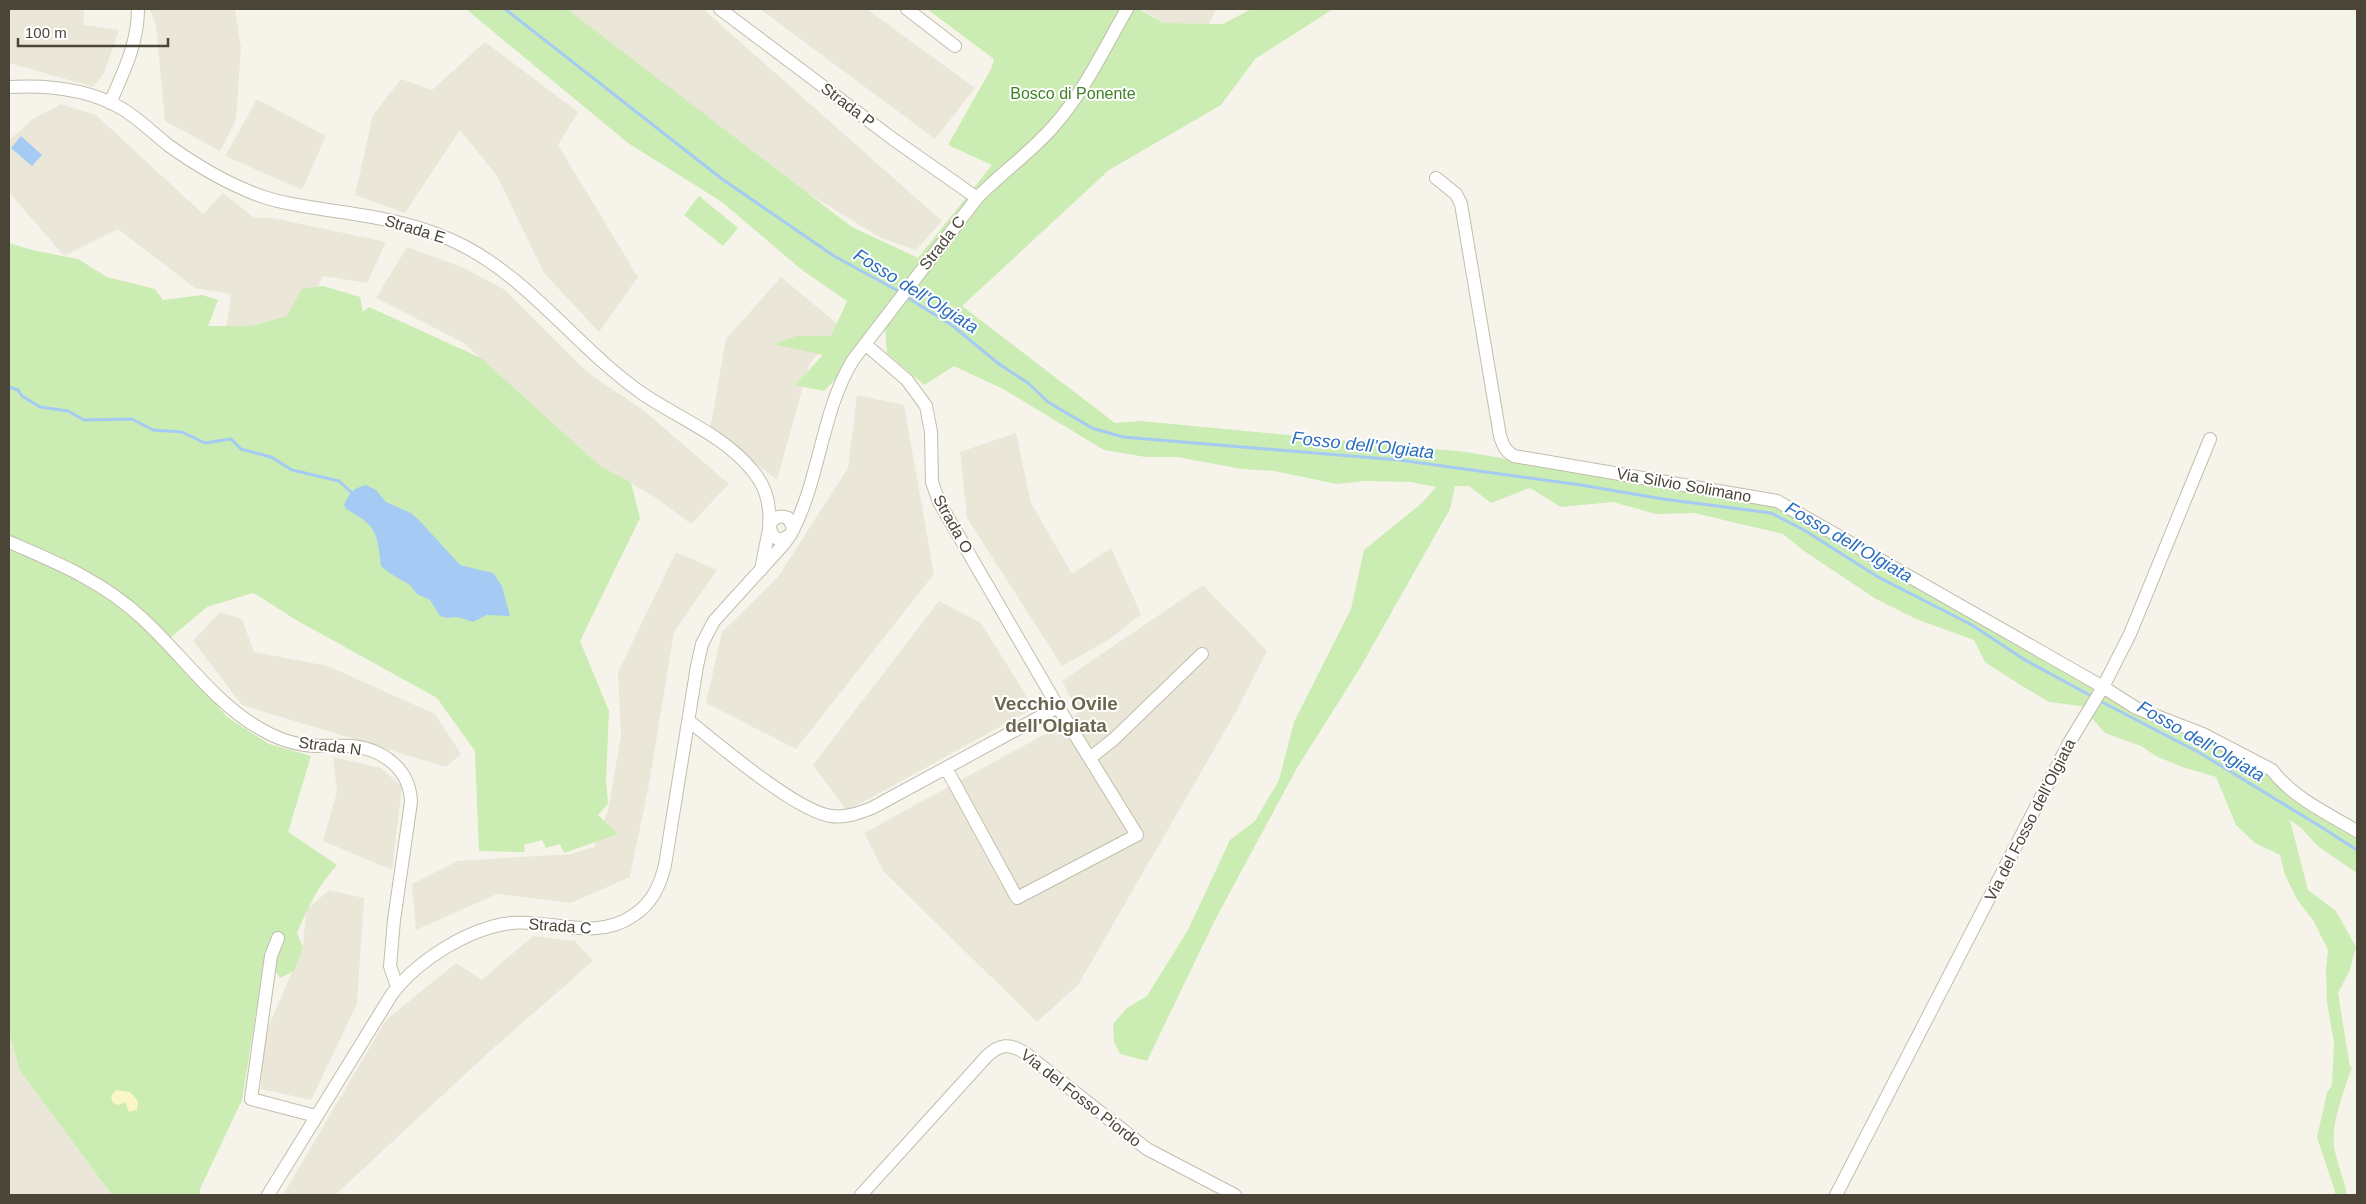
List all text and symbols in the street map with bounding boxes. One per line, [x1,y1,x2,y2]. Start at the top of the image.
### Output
scale bar [18,15,168,47]
text: 100 m [25,24,67,41]
street label: Strada P [818,79,878,131]
park label: Bosco di Ponente [1010,85,1136,102]
street label: Strada E [383,212,447,246]
street label: Strada C [916,213,968,273]
water label: Fosso dell’Olgiata [850,245,982,337]
water label: Fosso dell’Olgiata [1291,428,1435,462]
street label: Via Silvio Solimano [1615,465,1753,505]
street label: Strada O [930,492,976,556]
water label: Fosso dell’Olgiata [1782,498,1916,586]
district label: Vecchio Ovile dell'Olgiata [994,693,1118,736]
water label: Fosso dell’Olgiata [2134,697,2268,785]
street label: Strada N [298,734,362,758]
street label: Via del Fosso dell'Olgiata [1982,736,2078,904]
street label: Strada C [528,915,592,937]
street label: Via del Fosso Piordo [1018,1046,1144,1150]

